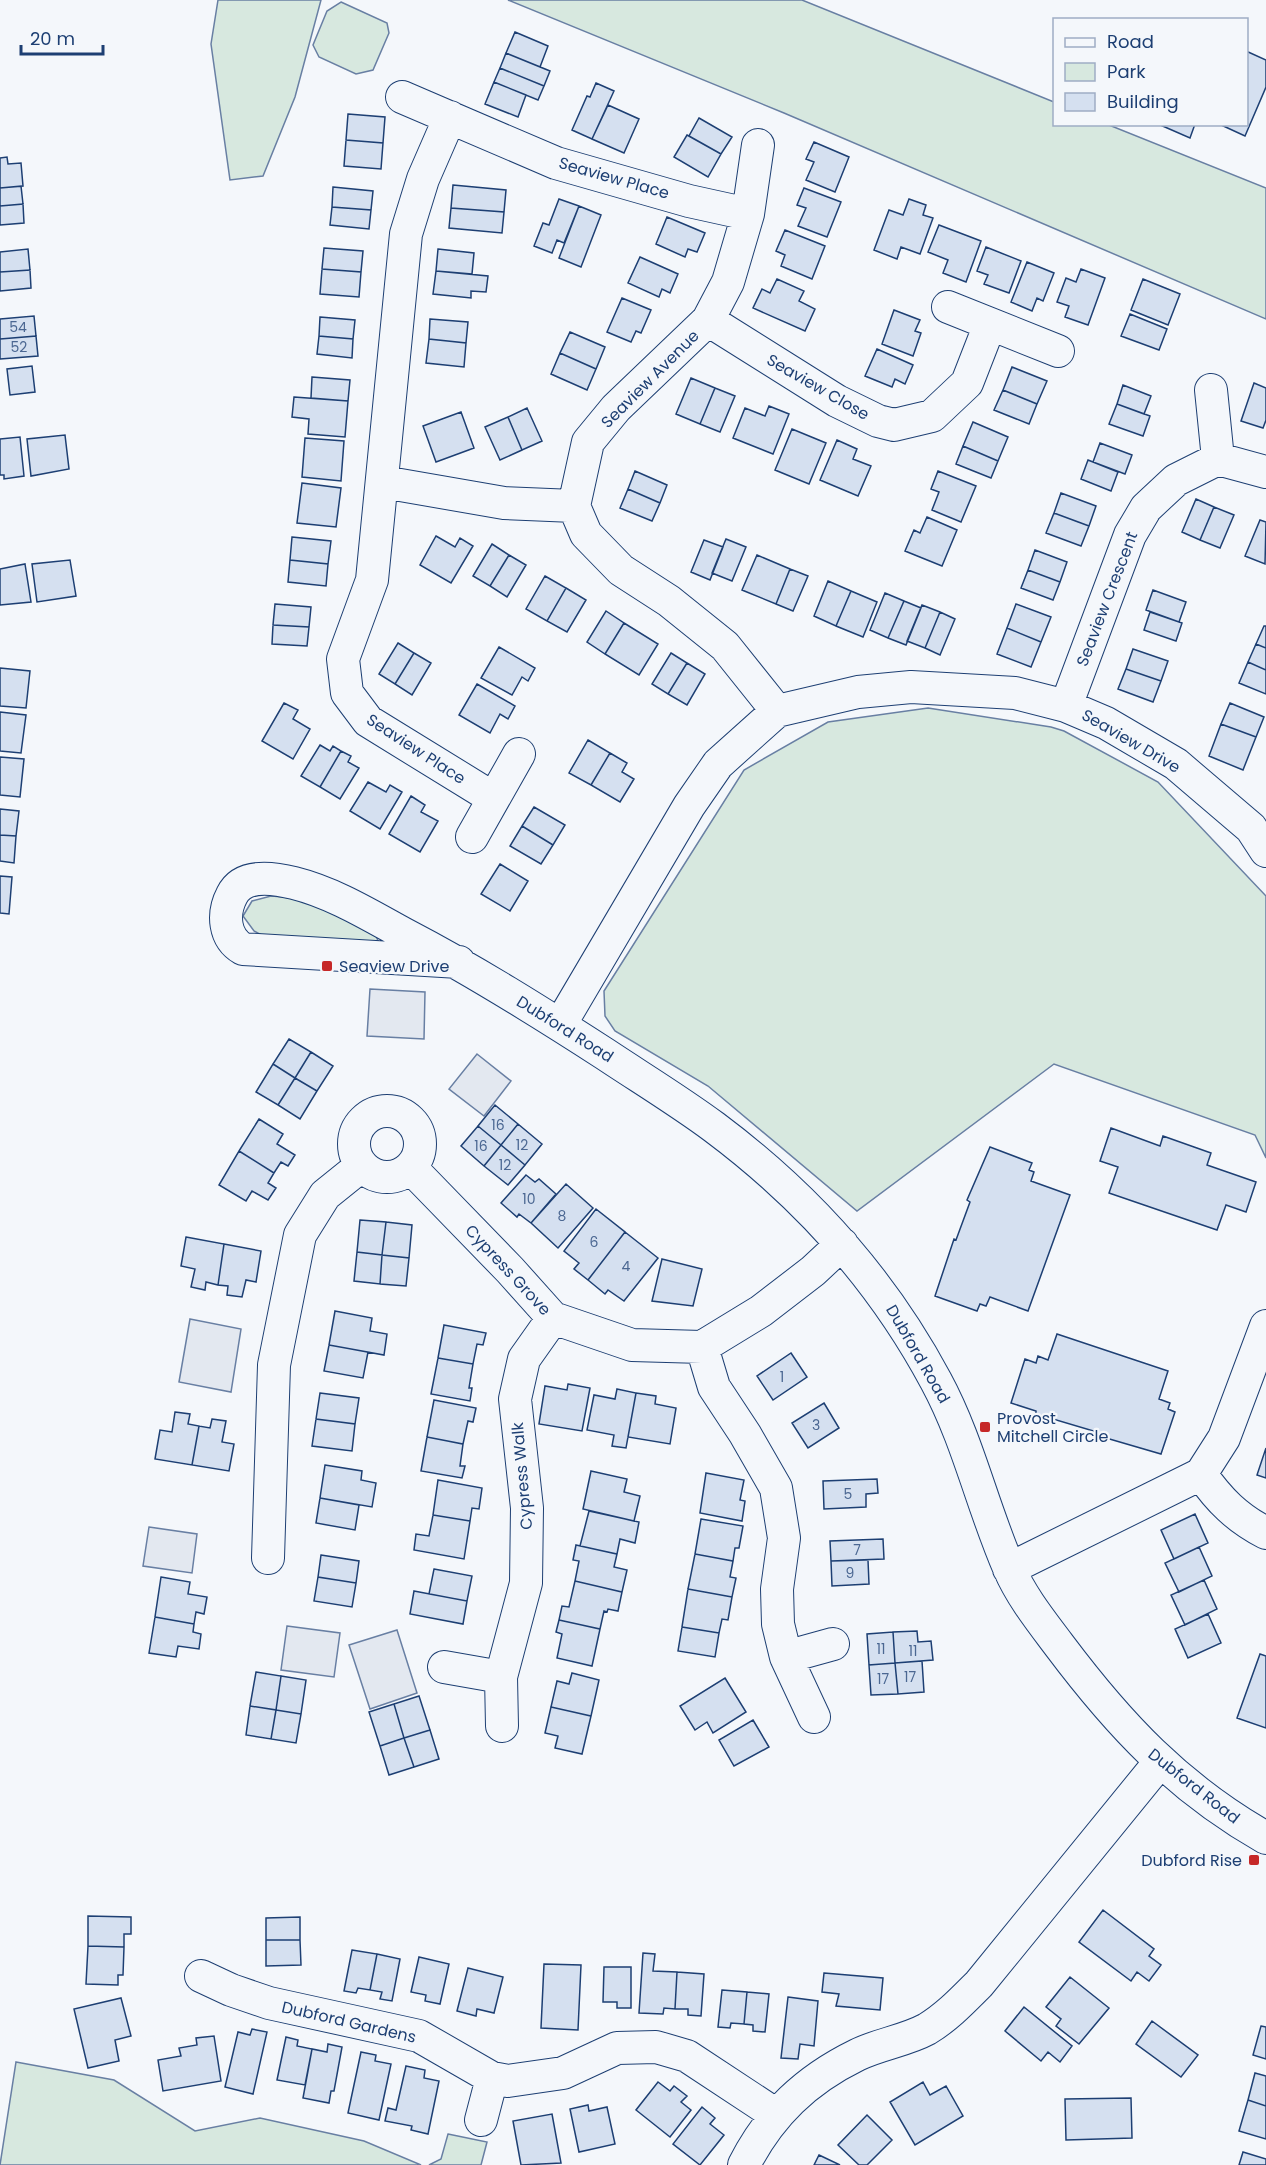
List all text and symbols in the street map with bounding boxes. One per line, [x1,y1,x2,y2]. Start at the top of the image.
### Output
scale bar [21,18,104,56]
legend [1053,18,1248,126]
text: 20 m [30,26,75,51]
text: Road [1107,29,1154,54]
text: Park [1107,59,1146,84]
text: Building [1107,89,1179,114]
street label: Seaview Place [556,151,672,205]
house number: 54 [9,317,27,337]
street label: Seaview Avenue [596,325,704,433]
house number: 52 [11,337,27,357]
street label: Seaview Close [762,348,874,426]
street label: Seaview Crescent [1071,528,1143,670]
street label: Seaview Drive [1077,703,1185,779]
street label: Seaview Place [362,708,470,790]
place label: Seaview Drive [339,955,450,978]
marker: Seaview Drive [320,959,334,973]
street label: Dubford Road [512,990,618,1068]
house number: 16 [491,1115,505,1135]
house number: 12 [516,1135,528,1155]
house number: 16 [474,1136,488,1156]
house number: 12 [499,1155,511,1175]
house number: 10 [522,1189,536,1209]
house number: 8 [558,1206,567,1226]
street label: Cypress Grove [460,1220,556,1321]
house number: 6 [590,1232,599,1252]
house number: 4 [622,1256,631,1276]
street label: Dubford Road [880,1300,956,1408]
house number: 1 [780,1367,784,1387]
place label: Provost Mitchell Circle [997,1407,1108,1448]
house number: 3 [812,1415,820,1435]
marker: Provost Mitchell Circle [978,1420,992,1434]
street label: Cypress Walk [506,1421,538,1531]
house number: 5 [844,1484,852,1504]
house number: 7 [853,1540,861,1560]
house number: 9 [846,1563,854,1583]
house number: 11 [877,1639,885,1659]
house number: 11 [909,1641,917,1661]
house number: 17 [904,1667,916,1687]
house number: 17 [877,1669,889,1689]
street label: Dubford Road [1143,1743,1245,1829]
place label: Dubford Rise [1141,1849,1242,1872]
marker: Dubford Rise [1247,1853,1261,1867]
street label: Dubford Gardens [279,1995,419,2049]

